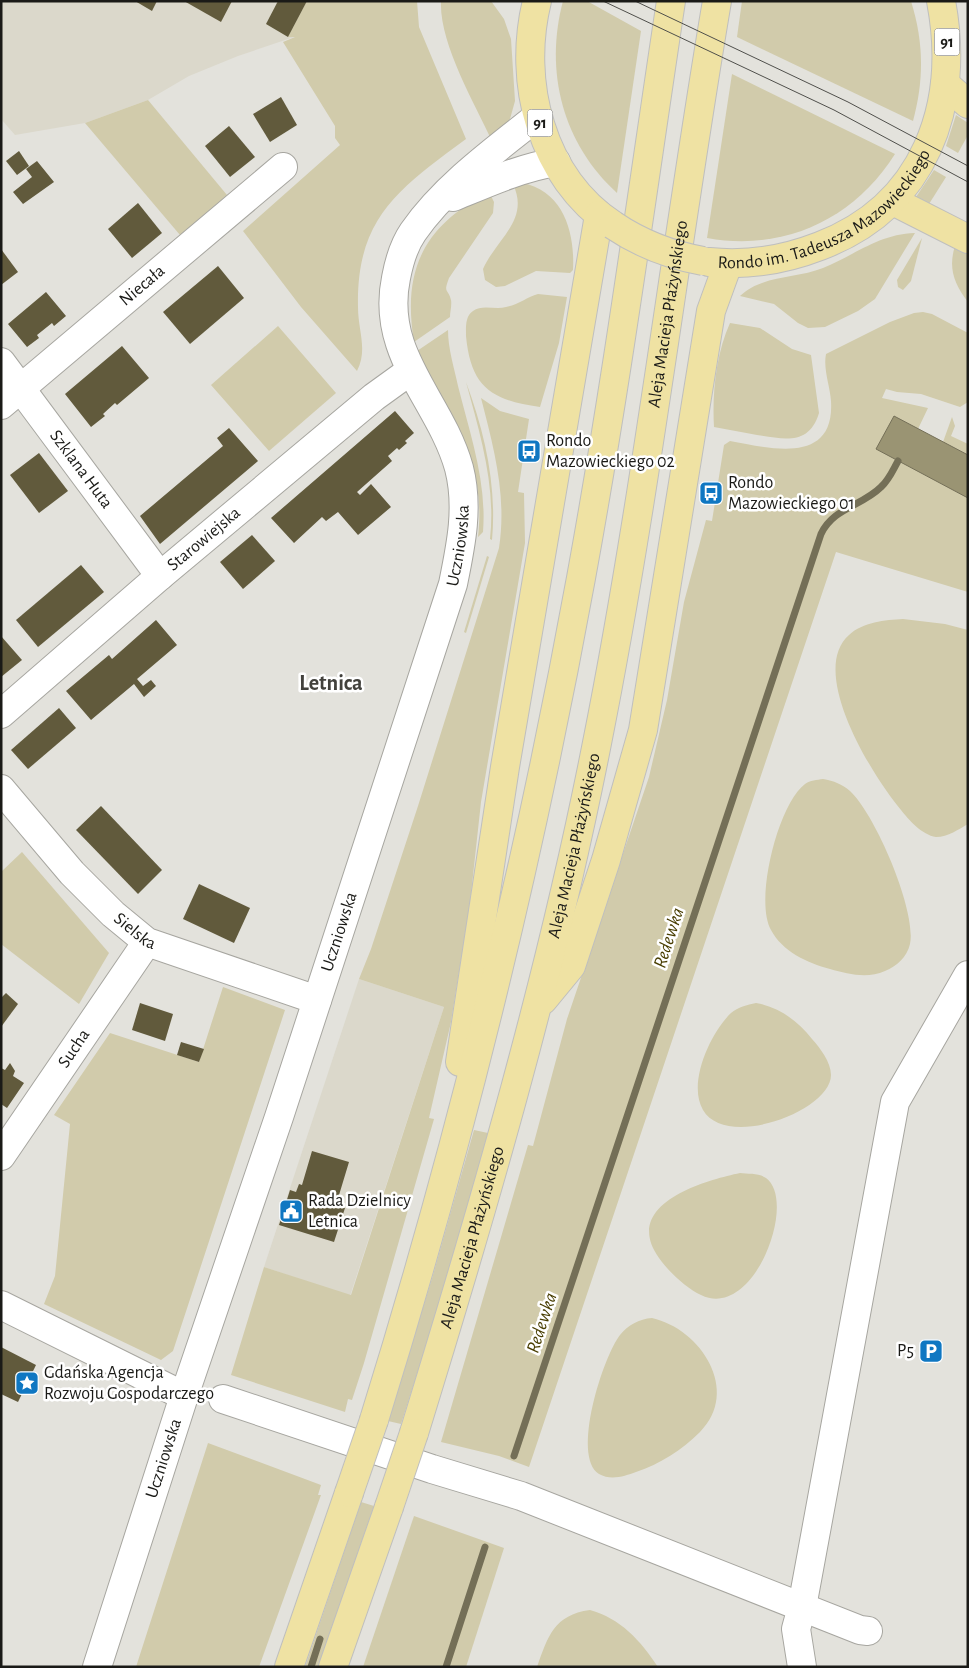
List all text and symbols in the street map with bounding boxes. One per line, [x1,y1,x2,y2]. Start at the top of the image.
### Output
road number: 91 [934,28,960,56]
road number: 91 [528,110,552,136]
street label: Rondo im. Tadeusza Mazowieckiego [717,147,934,272]
street label: Aleja Macieja Płażyńskiego [645,219,691,409]
street label: Niecała [116,262,168,310]
street label: Szklana Huta [46,427,116,512]
place label: Rondo Mazowieckiego 02 [546,432,675,471]
bus stop icon: Rondo Mazowieckiego 02 [516,438,542,464]
place label: Rondo Mazowieckiego 01 [728,474,855,513]
bus stop icon: Rondo Mazowieckiego 01 [698,480,724,506]
street label: Starowiejska [164,504,244,575]
street label: Uczniowska [444,505,473,588]
district label: Letnica [299,672,363,694]
street label: Aleja Macieja Płażyńskiego [545,752,604,940]
street label: Uczniowska [318,890,361,974]
water label: Redewka [650,906,688,970]
street label: Sielska [110,909,158,953]
street label: Sucha [55,1026,94,1071]
street label: Aleja Macieja Płażyńskiego [437,1144,508,1331]
place label: Rada Dzielnicy Letnica [308,1192,411,1231]
public building icon: Rada Dzielnicy Letnica [278,1198,304,1224]
water label: Redewka [523,1291,561,1355]
parking icon: P5 [918,1338,944,1364]
place label: P5 [897,1342,914,1360]
place label: Gdańska Agencja Rozwoju Gospodarczego [44,1364,214,1403]
place icon: Gdańska Agencja Rozwoju Gospodarczego [14,1370,40,1396]
street label: Uczniowska [143,1417,185,1500]

